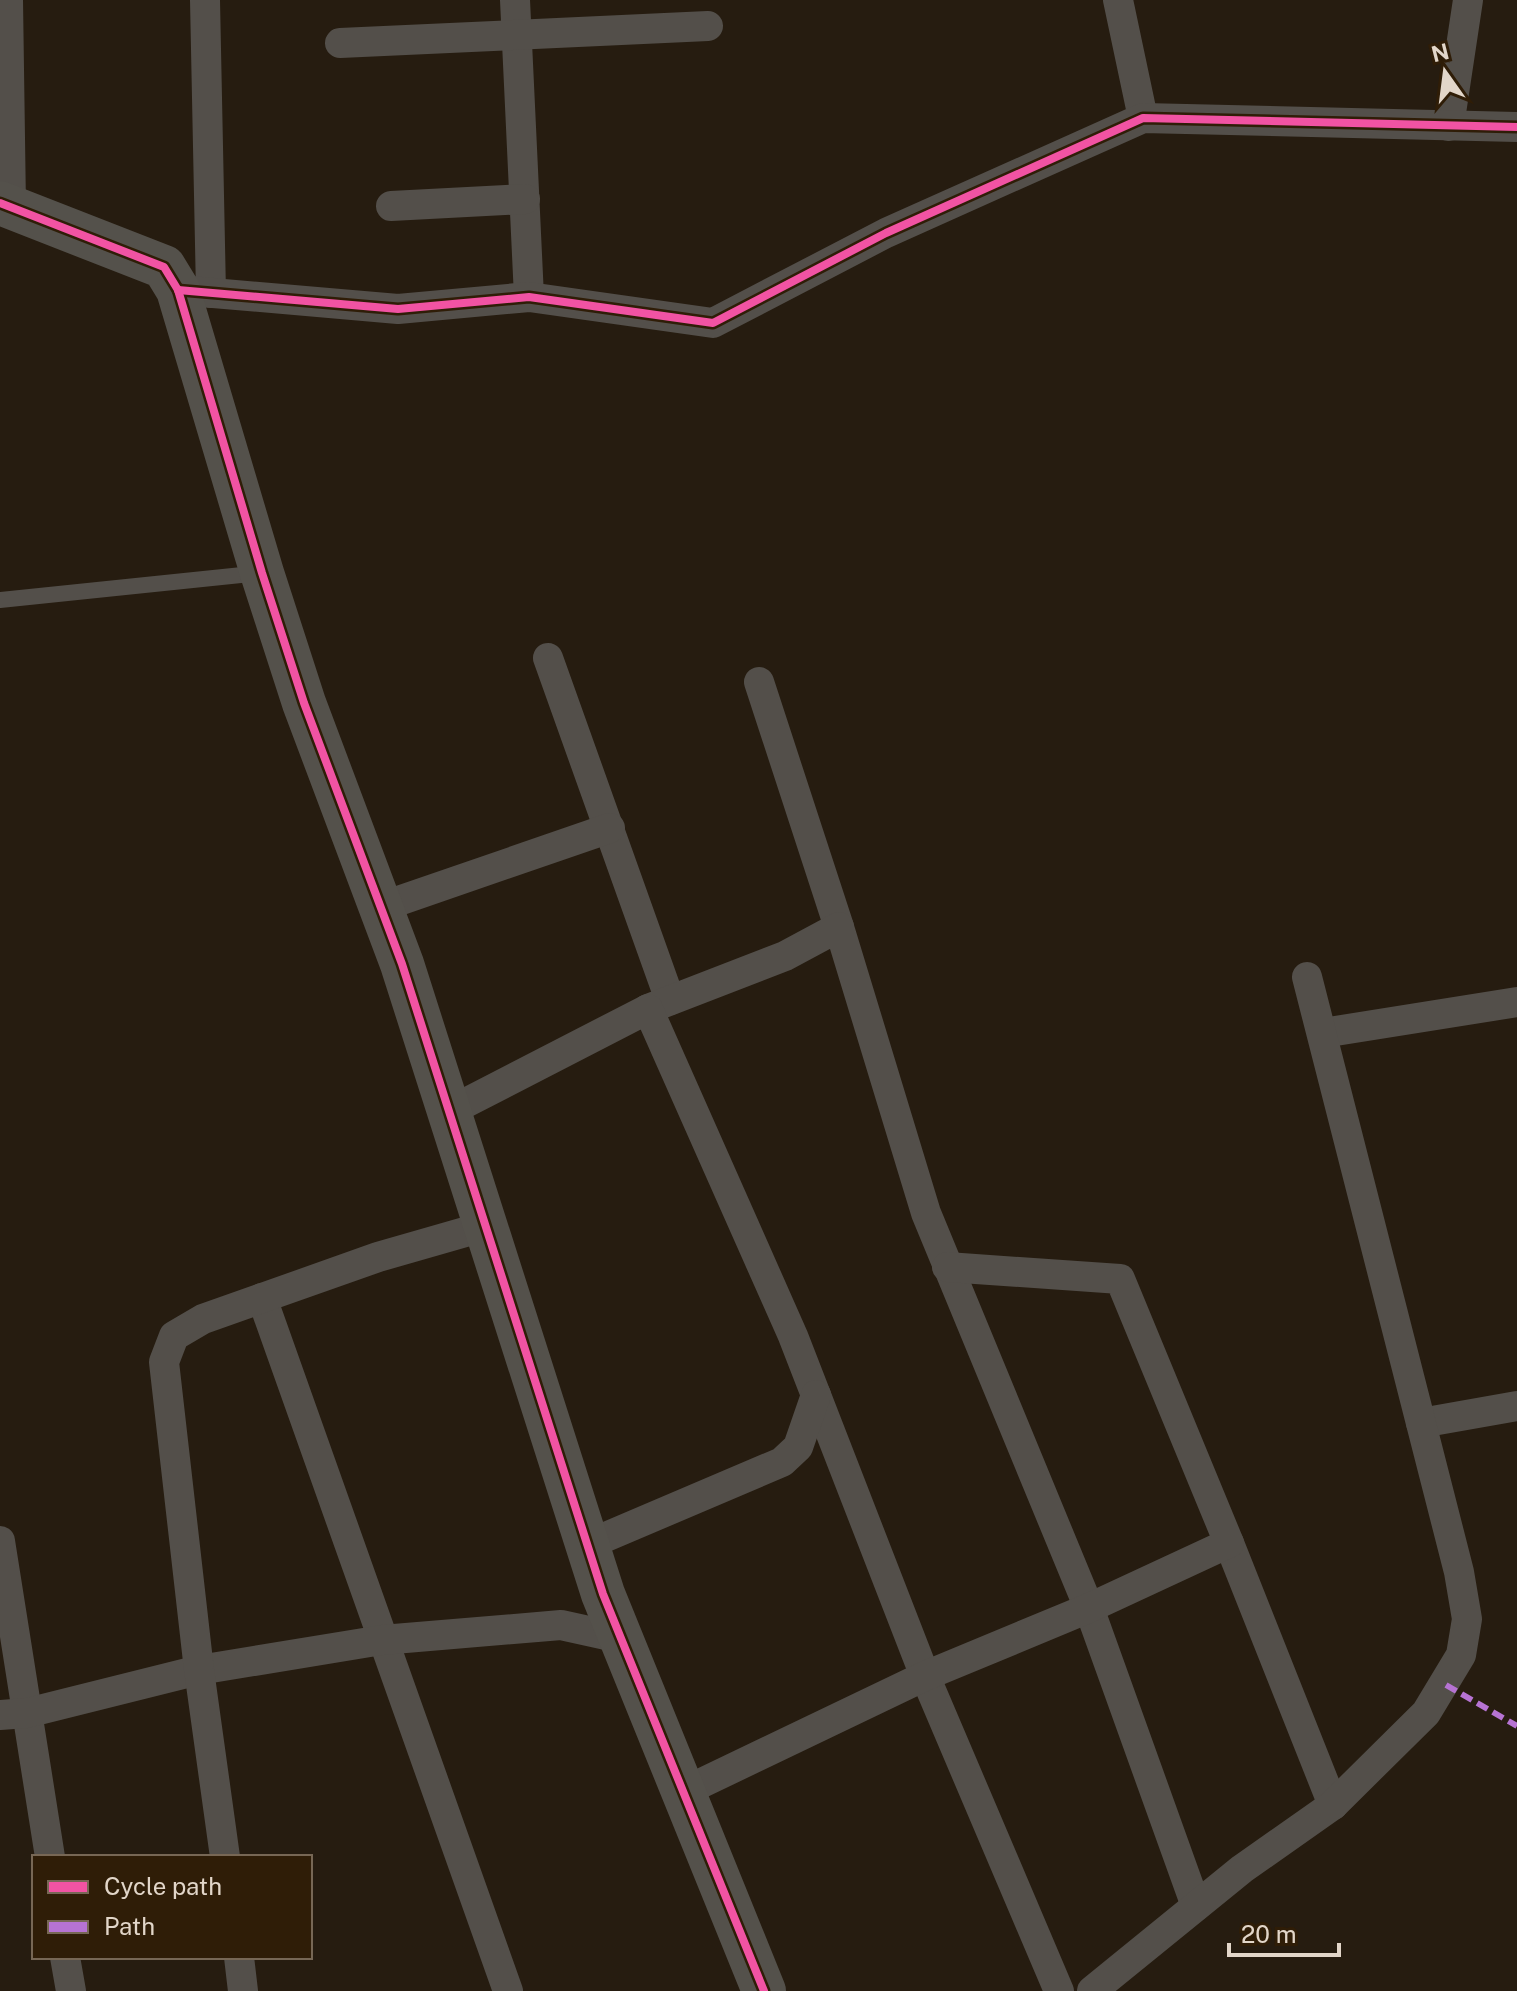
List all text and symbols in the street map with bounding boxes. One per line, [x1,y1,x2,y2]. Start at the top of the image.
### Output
north arrow [1405,32,1485,112]
text: N [1429,38,1452,67]
legend [32,1855,312,1959]
text: Cycle path [104,1872,222,1900]
scale bar [1229,1907,1339,1957]
text: Path [104,1912,155,1940]
text: 20 m [1241,1920,1297,1948]

